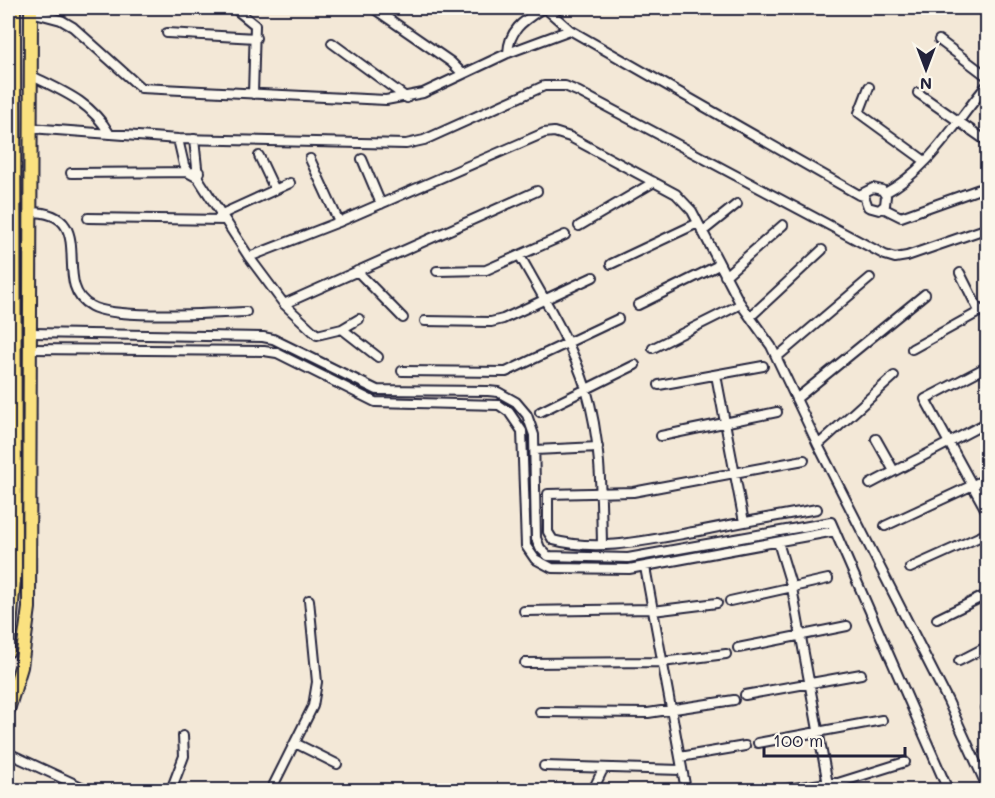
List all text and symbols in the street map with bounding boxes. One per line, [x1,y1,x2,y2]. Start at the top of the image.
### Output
north arrow [896,39,956,99]
text: N [920,74,932,95]
scale bar [764,720,905,758]
text: 100 m [773,728,823,752]

